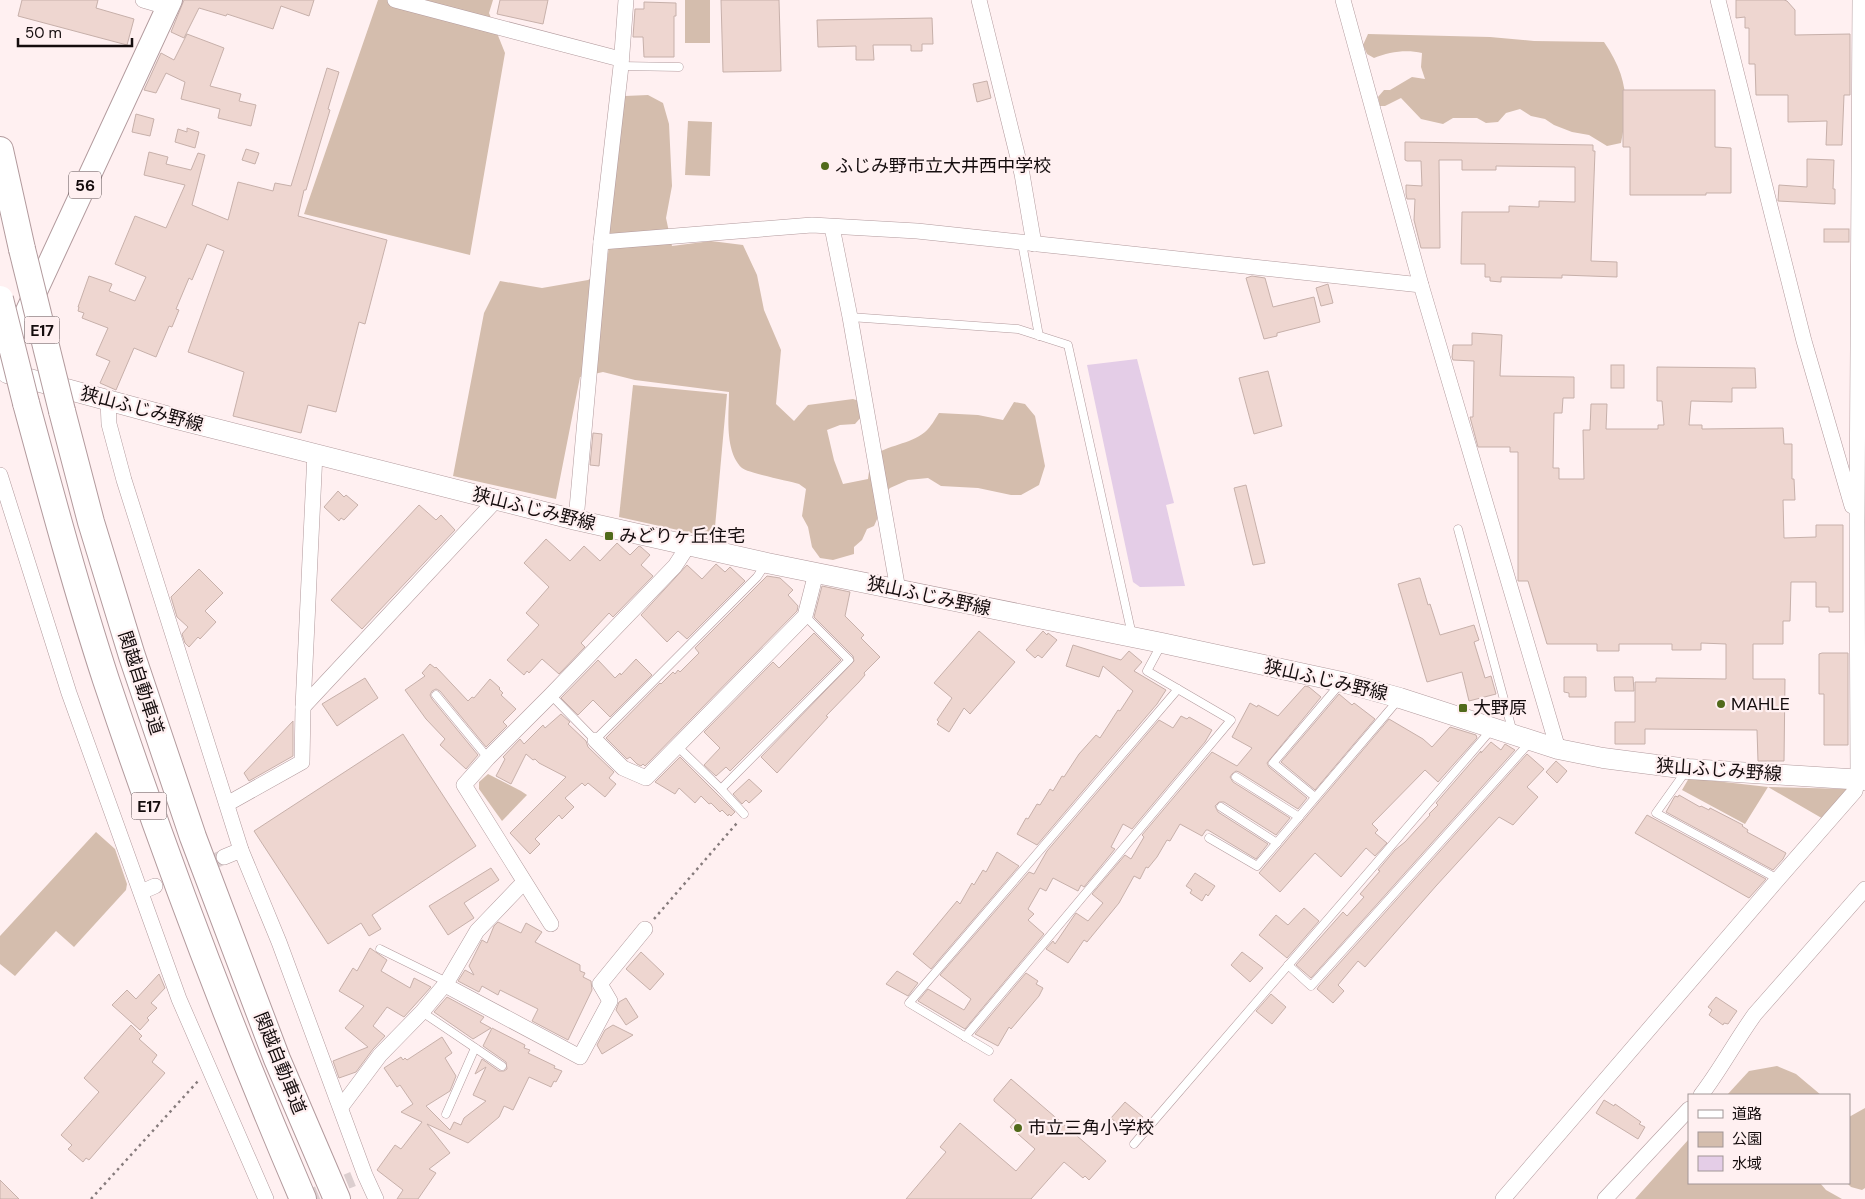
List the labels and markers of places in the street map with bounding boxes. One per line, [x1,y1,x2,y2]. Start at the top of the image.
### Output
place label: ふじみ野市立大井西中学校 [835,154,1051,178]
marker: ふじみ野市立大井西中学校 [819,160,831,172]
place label: みどりヶ丘住宅 [619,524,745,548]
marker: みどりヶ丘住宅 [603,530,615,542]
place label: MAHLE [1731,692,1790,716]
place label: 大野原 [1473,696,1527,720]
marker: MAHLE [1715,698,1727,710]
marker: 大野原 [1457,702,1469,714]
place label: 市立三角小学校 [1028,1116,1154,1140]
marker: 市立三角小学校 [1012,1122,1024,1134]

